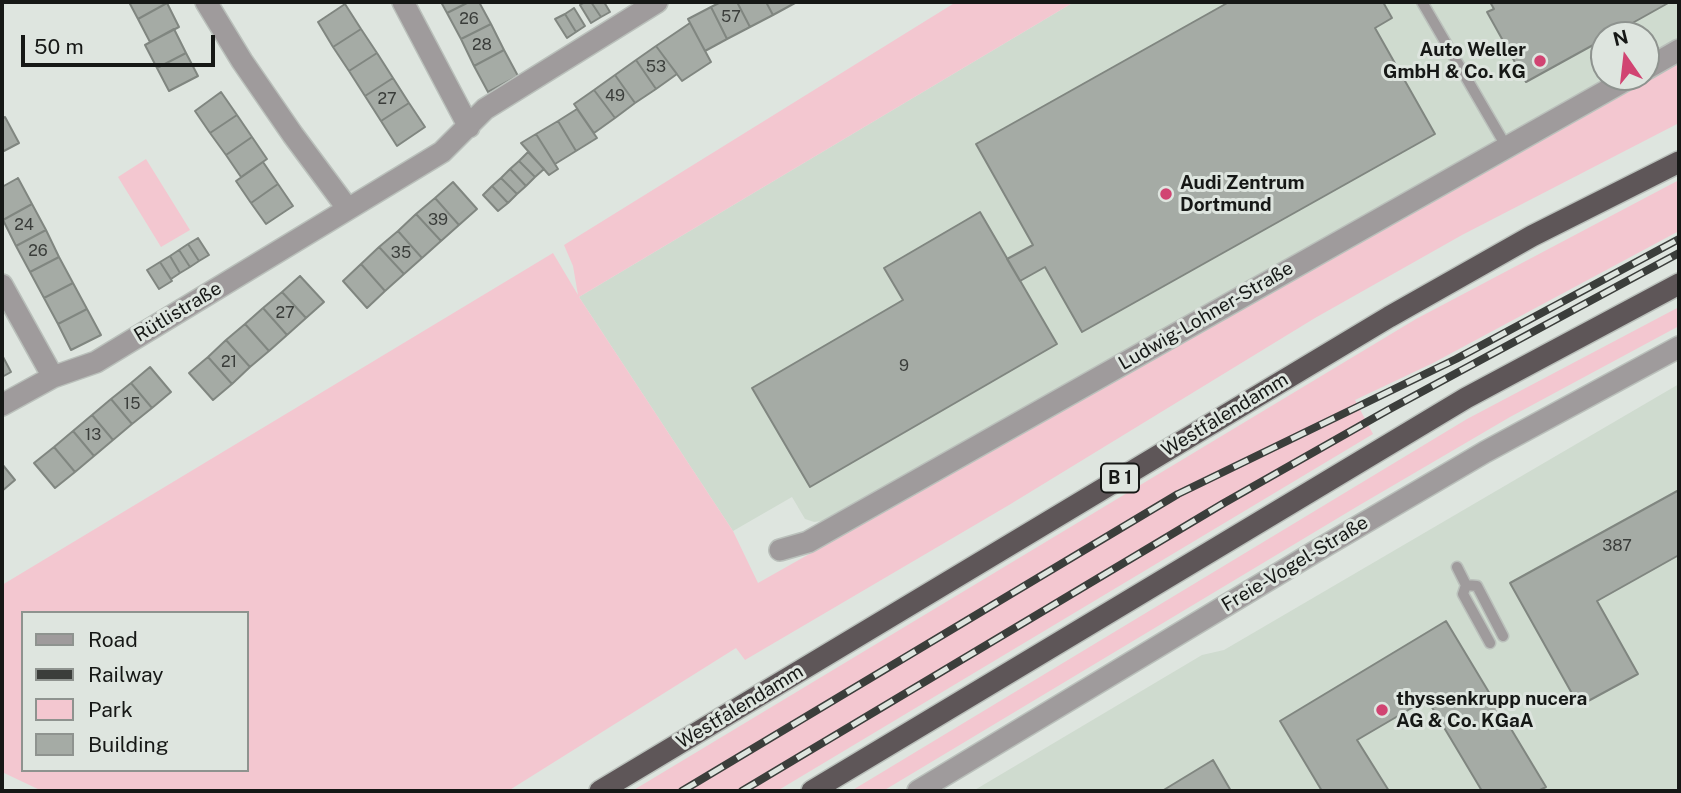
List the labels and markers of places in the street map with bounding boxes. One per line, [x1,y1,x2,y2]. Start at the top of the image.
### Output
place label: Auto Weller GmbH & Co. KG [1383,39,1526,83]
marker: Auto Weller GmbH & Co. KG [1532,53,1548,69]
place label: Audi Zentrum Dortmund [1180,172,1304,216]
marker: Audi Zentrum Dortmund [1158,186,1174,202]
place label: thyssenkrupp nucera AG & Co. KGaA [1396,688,1587,732]
marker: thyssenkrupp nucera AG & Co. KGaA [1374,702,1390,718]

